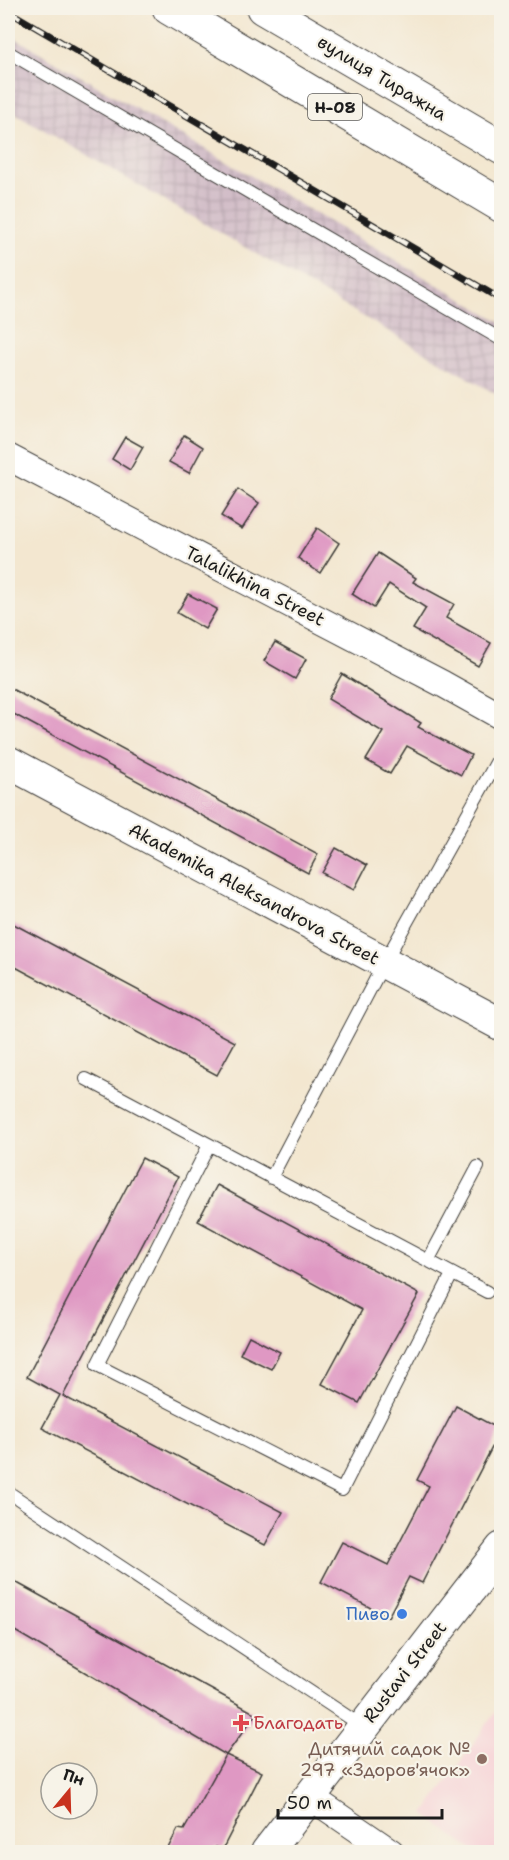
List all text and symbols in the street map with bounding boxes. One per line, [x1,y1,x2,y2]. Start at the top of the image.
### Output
street label: вулиця Тиражна [313,30,451,126]
road number: Н-08 [308,94,362,120]
street label: Talalikhina Street [181,540,329,632]
street label: Akademika Aleksandrova Street [124,818,384,971]
place label: Пиво [346,1602,390,1626]
marker: Пиво [395,1607,409,1621]
street label: Rustavi Street [358,1616,452,1728]
place label: Благодать [253,1711,343,1735]
marker: Благодать [234,1716,248,1730]
place label: Дитячий садок № 297 «Здоров'ячок» [300,1737,470,1782]
marker: Дитячий садок № 297 «Здоров'ячок» [475,1752,489,1766]
north arrow [39,1761,99,1821]
text: Пн [60,1764,87,1791]
scale bar [278,1782,442,1820]
text: 50 m [287,1791,332,1815]

